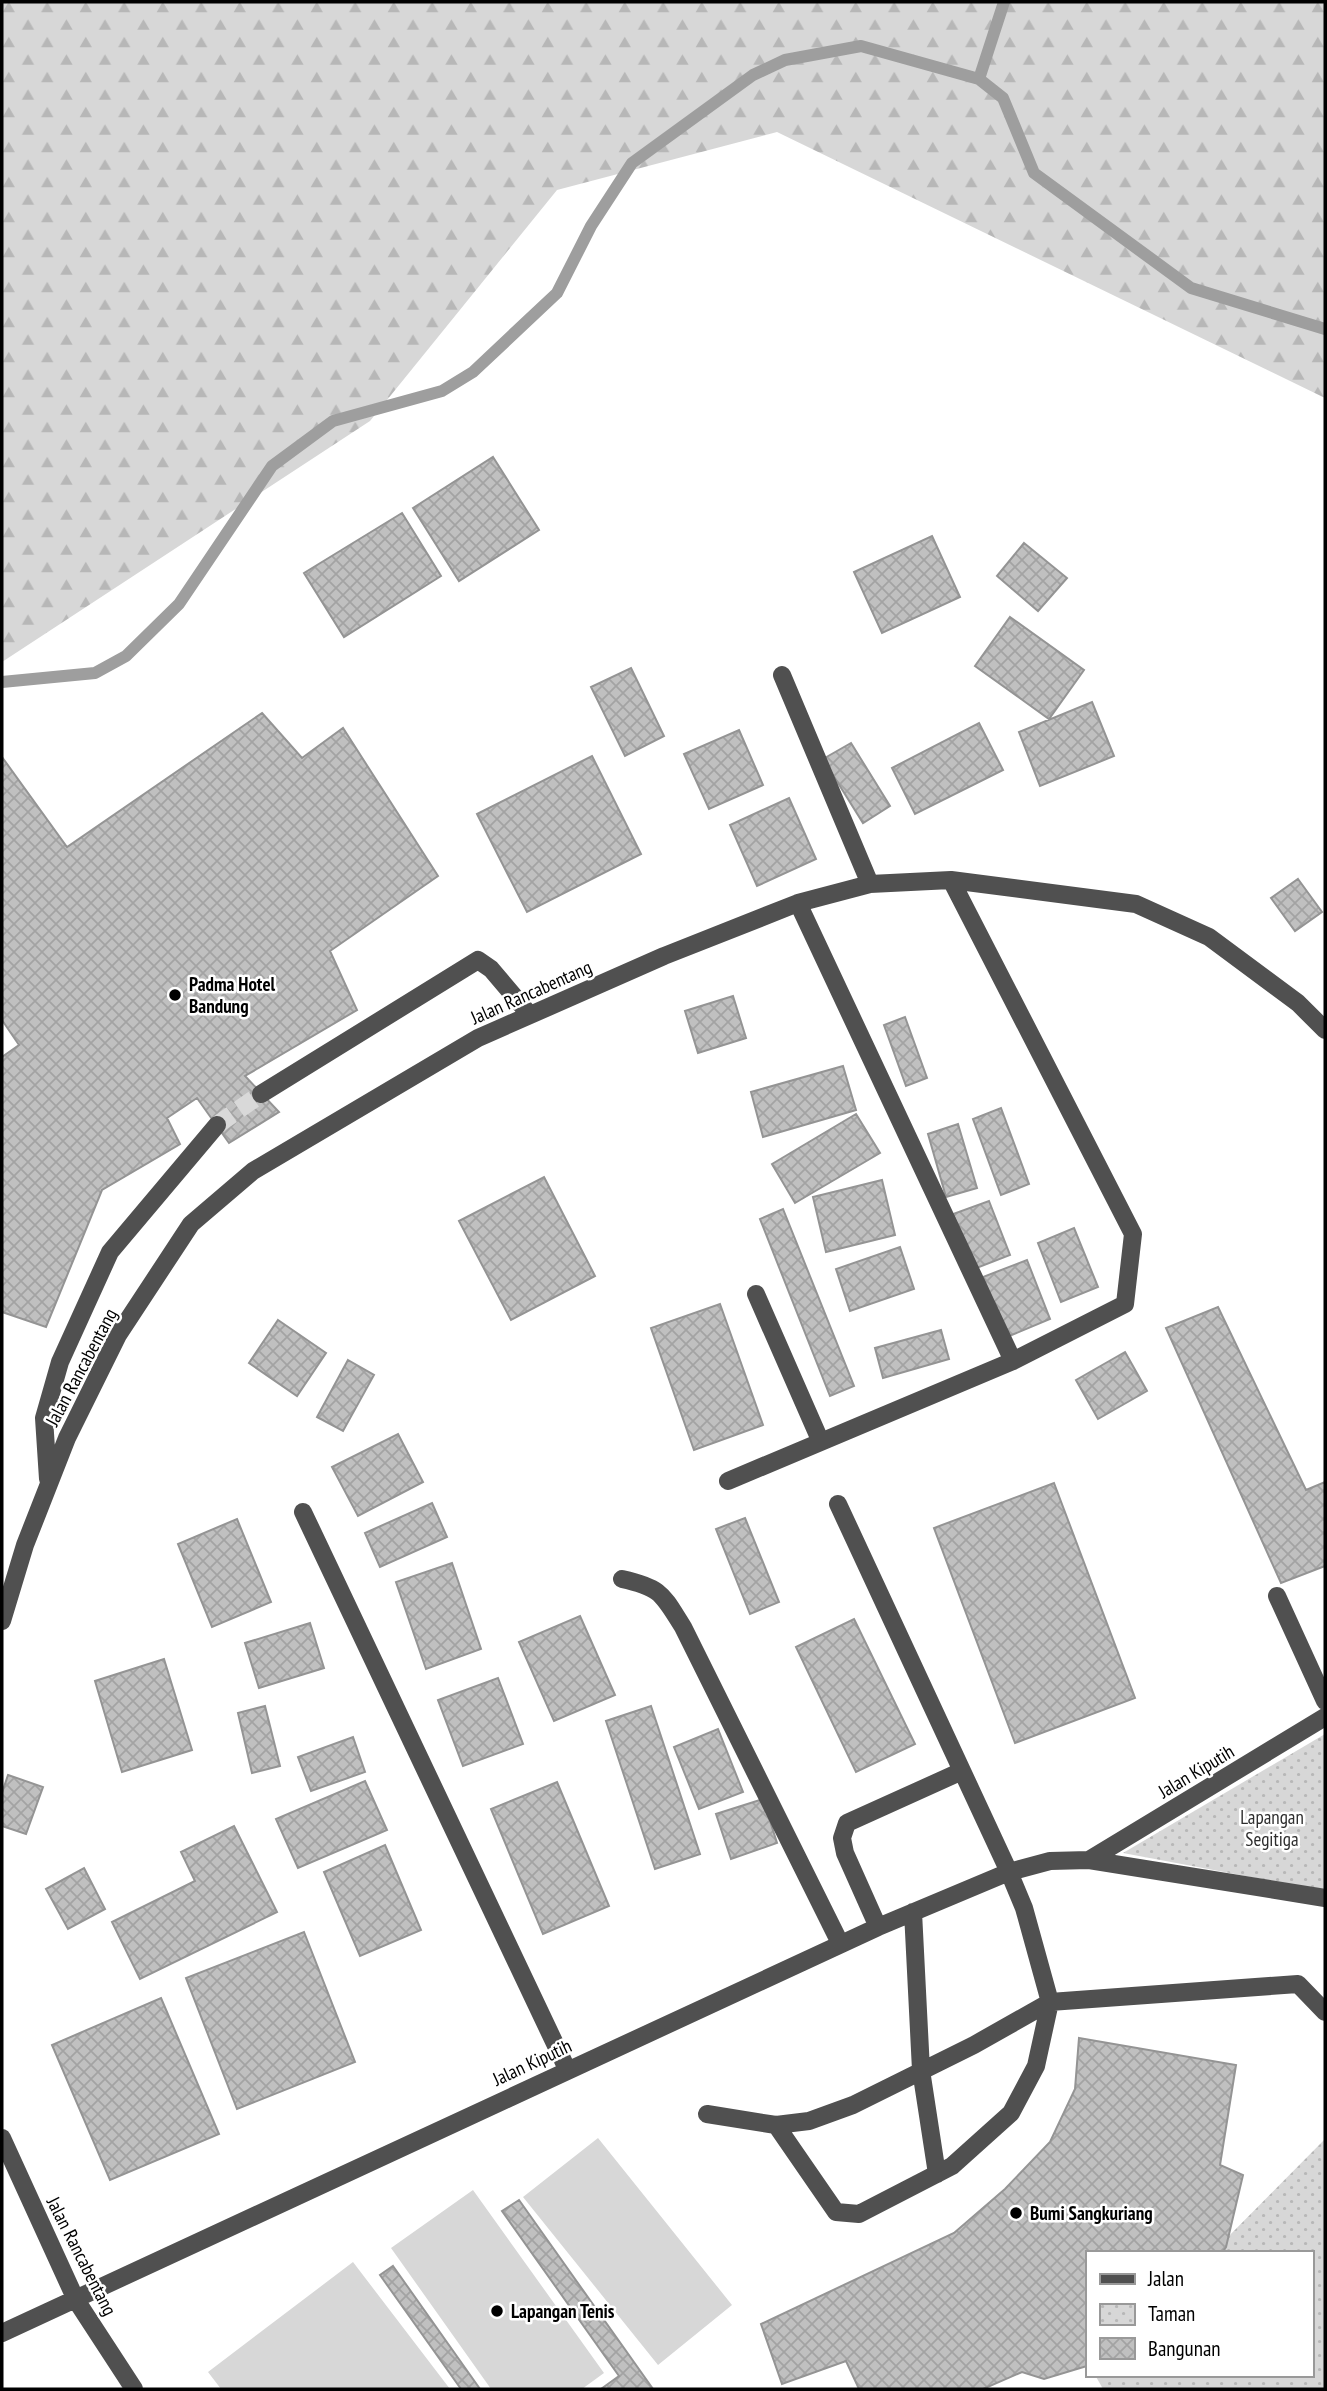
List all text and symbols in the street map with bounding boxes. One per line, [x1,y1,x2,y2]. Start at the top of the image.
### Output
street label: Jalan Rancabentang [466,955,595,1030]
place label: Padma Hotel Bandung [189,972,276,1018]
marker: Padma Hotel Bandung [167,987,183,1003]
street label: Jalan Rancabentang [39,1304,122,1431]
street label: Jalan Kiputih [1153,1739,1238,1804]
park label: Lapangan Segitiga [1240,1805,1304,1851]
street label: Jalan Kiputih [488,2033,575,2091]
street label: Jalan Rancabentang [41,2192,122,2319]
place label: Bumi Sangkuriang [1030,2201,1153,2225]
marker: Bumi Sangkuriang [1008,2205,1024,2221]
legend [1086,2251,1313,2377]
text: Jalan [1147,2265,1184,2292]
place label: Lapangan Tenis [511,2299,615,2323]
text: Taman [1148,2300,1195,2327]
marker: Lapangan Tenis [489,2303,505,2319]
text: Bangunan [1148,2335,1221,2362]

